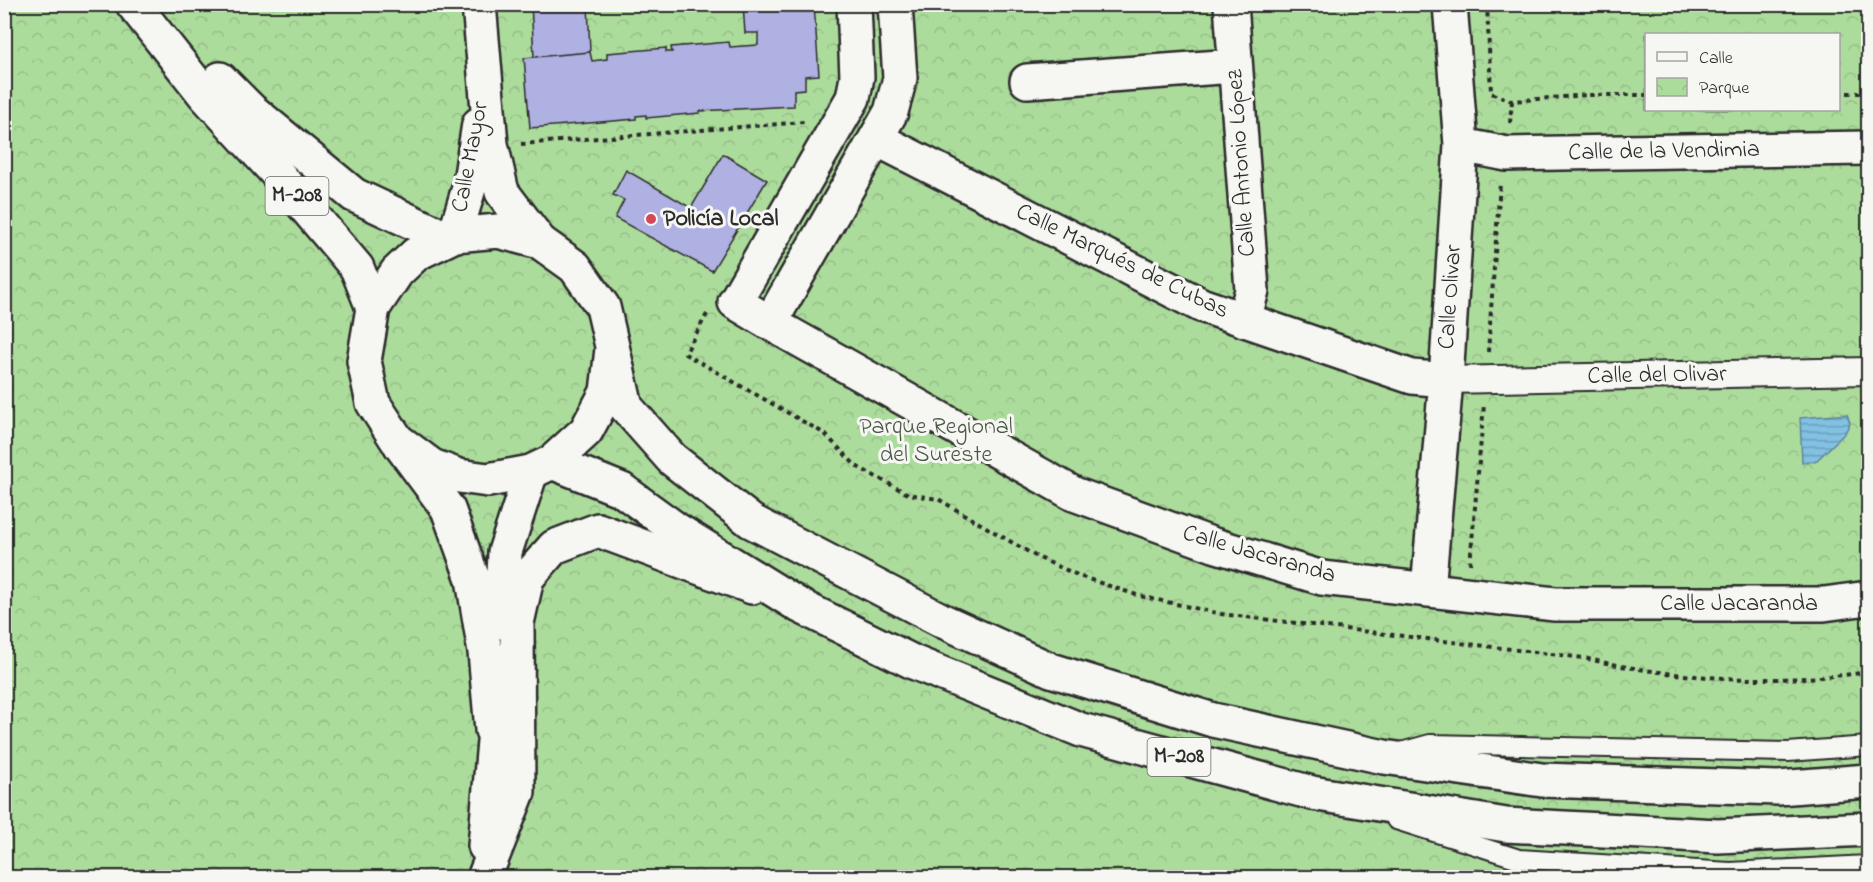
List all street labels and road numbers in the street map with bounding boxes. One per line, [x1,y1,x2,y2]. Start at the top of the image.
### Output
street label: Calle Antonio López [1218,67,1266,258]
street label: Calle Mayor [443,98,500,216]
street label: Calle de la Vendimia [1568,133,1760,171]
road number: M-208 [266,177,328,215]
street label: Calle Marqués de Cubas [1009,195,1235,329]
street label: Calle Olivar [1430,243,1472,350]
street label: Calle del Olivar [1587,357,1727,395]
street label: Calle Jacaranda [1178,516,1340,594]
street label: Calle Jacaranda [1660,587,1818,622]
road number: M-208 [1148,738,1210,776]

